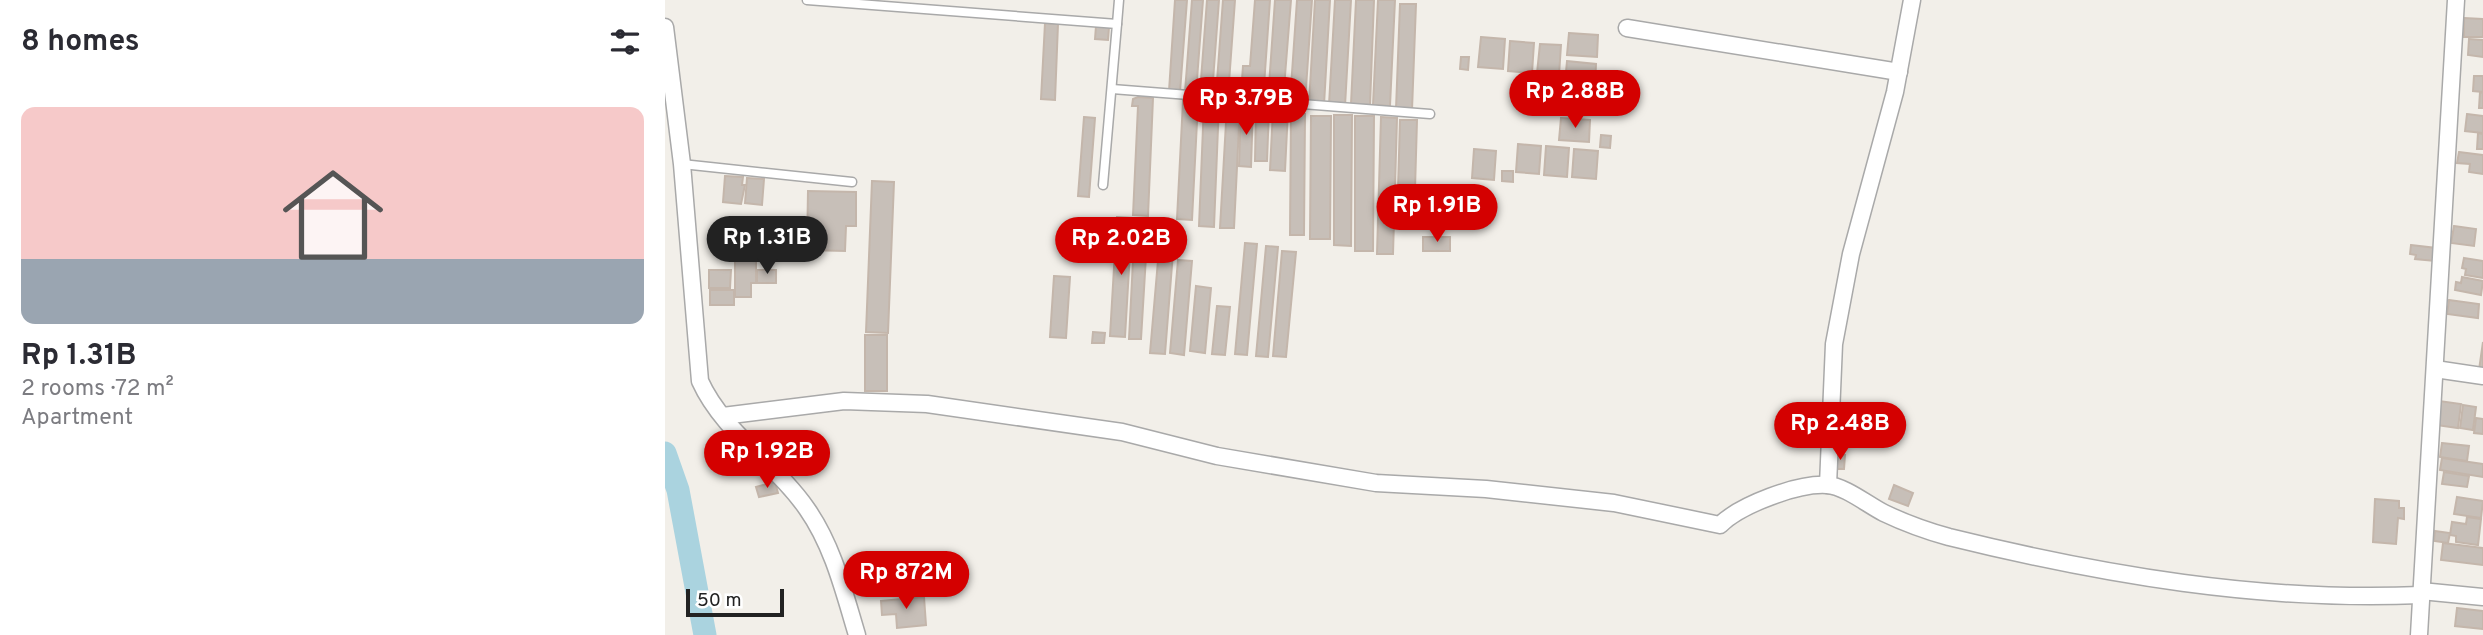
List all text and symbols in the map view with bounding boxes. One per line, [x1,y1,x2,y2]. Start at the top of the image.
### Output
icon: filters [606,23,644,61]
text: 8 homes [21,24,140,61]
pin: Rp 2.88B [1503,71,1647,130]
pin: Rp 3.79B [1174,78,1318,137]
text: Rp 2.88B [1525,78,1625,107]
text: Rp 3.79B [1199,85,1293,114]
icon: home [270,152,396,278]
pin: Rp 1.91B [1365,184,1509,244]
text: Rp 1.91B [1393,192,1481,221]
pin: Rp 1.31B [695,216,839,276]
pin: Rp 2.02B [1049,218,1193,277]
text: Rp 1.31B [723,224,811,253]
text: Rp 2.02B [1071,225,1171,254]
text: Rp 1.31B [21,338,137,375]
text: 2 rooms · 72 m² [21,375,174,404]
pin: Rp 2.48B [1768,402,1912,462]
text: Apartment [21,404,133,433]
text: Rp 2.48B [1790,410,1890,439]
pin: Rp 1.92B [695,430,839,490]
text: Rp 1.92B [720,438,814,467]
pin: Rp 872M [841,552,971,611]
text: Rp 872M [859,559,953,588]
scale bar [686,586,784,618]
text: 50 m [697,589,742,613]

